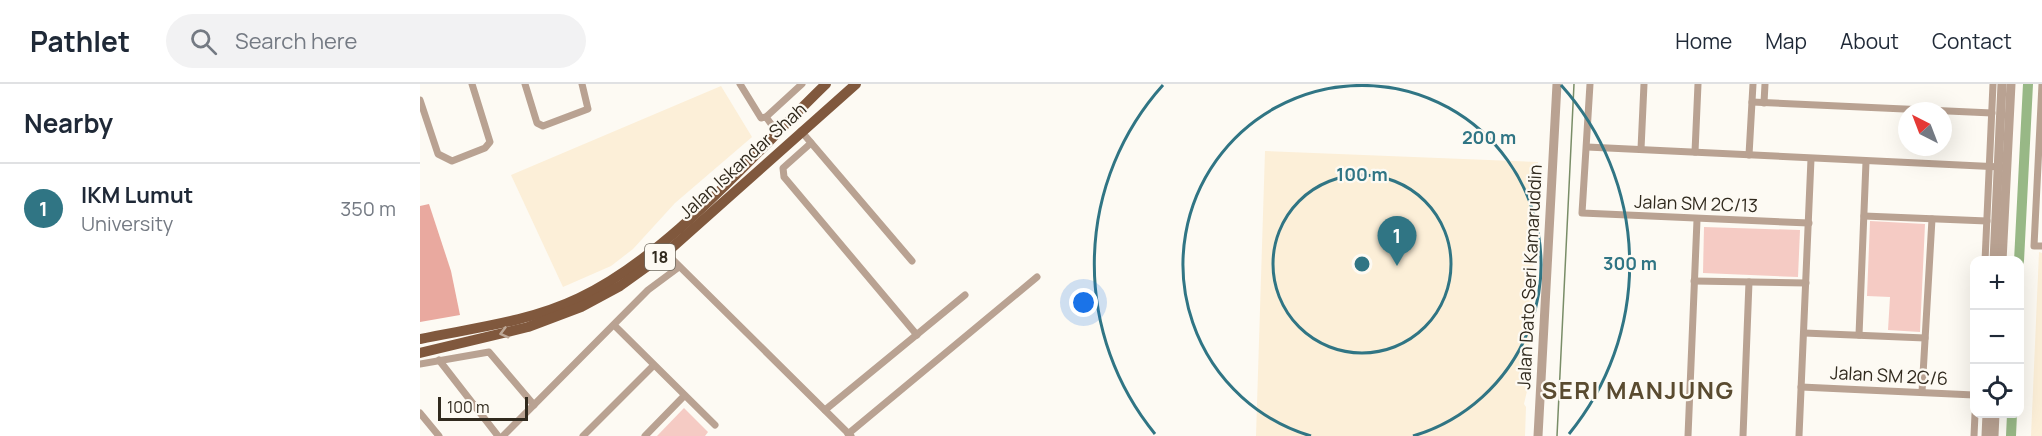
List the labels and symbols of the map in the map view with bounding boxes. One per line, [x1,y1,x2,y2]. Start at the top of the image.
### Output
street label: Jalan Iskandar Shah [674,97,811,224]
north arrow [1898,102,1952,156]
text: 200 m [1462,125,1516,149]
text: 100 m [1336,162,1388,186]
street label: Jalan Dato Seri Kamaruddin [1511,164,1547,390]
street label: Jalan SM 2C/13 [1634,189,1758,217]
pin: 1 [1378,216,1416,266]
road number: 18 [645,244,675,270]
text: 300 m [1603,251,1657,275]
centre of rings [1352,254,1372,274]
your location [1069,288,1098,317]
one-way arrow [499,326,510,338]
street label: Jalan SM 2C/6 [1830,360,1949,390]
district label: SERI MANJUNG [1541,373,1735,406]
scale bar [438,394,528,422]

